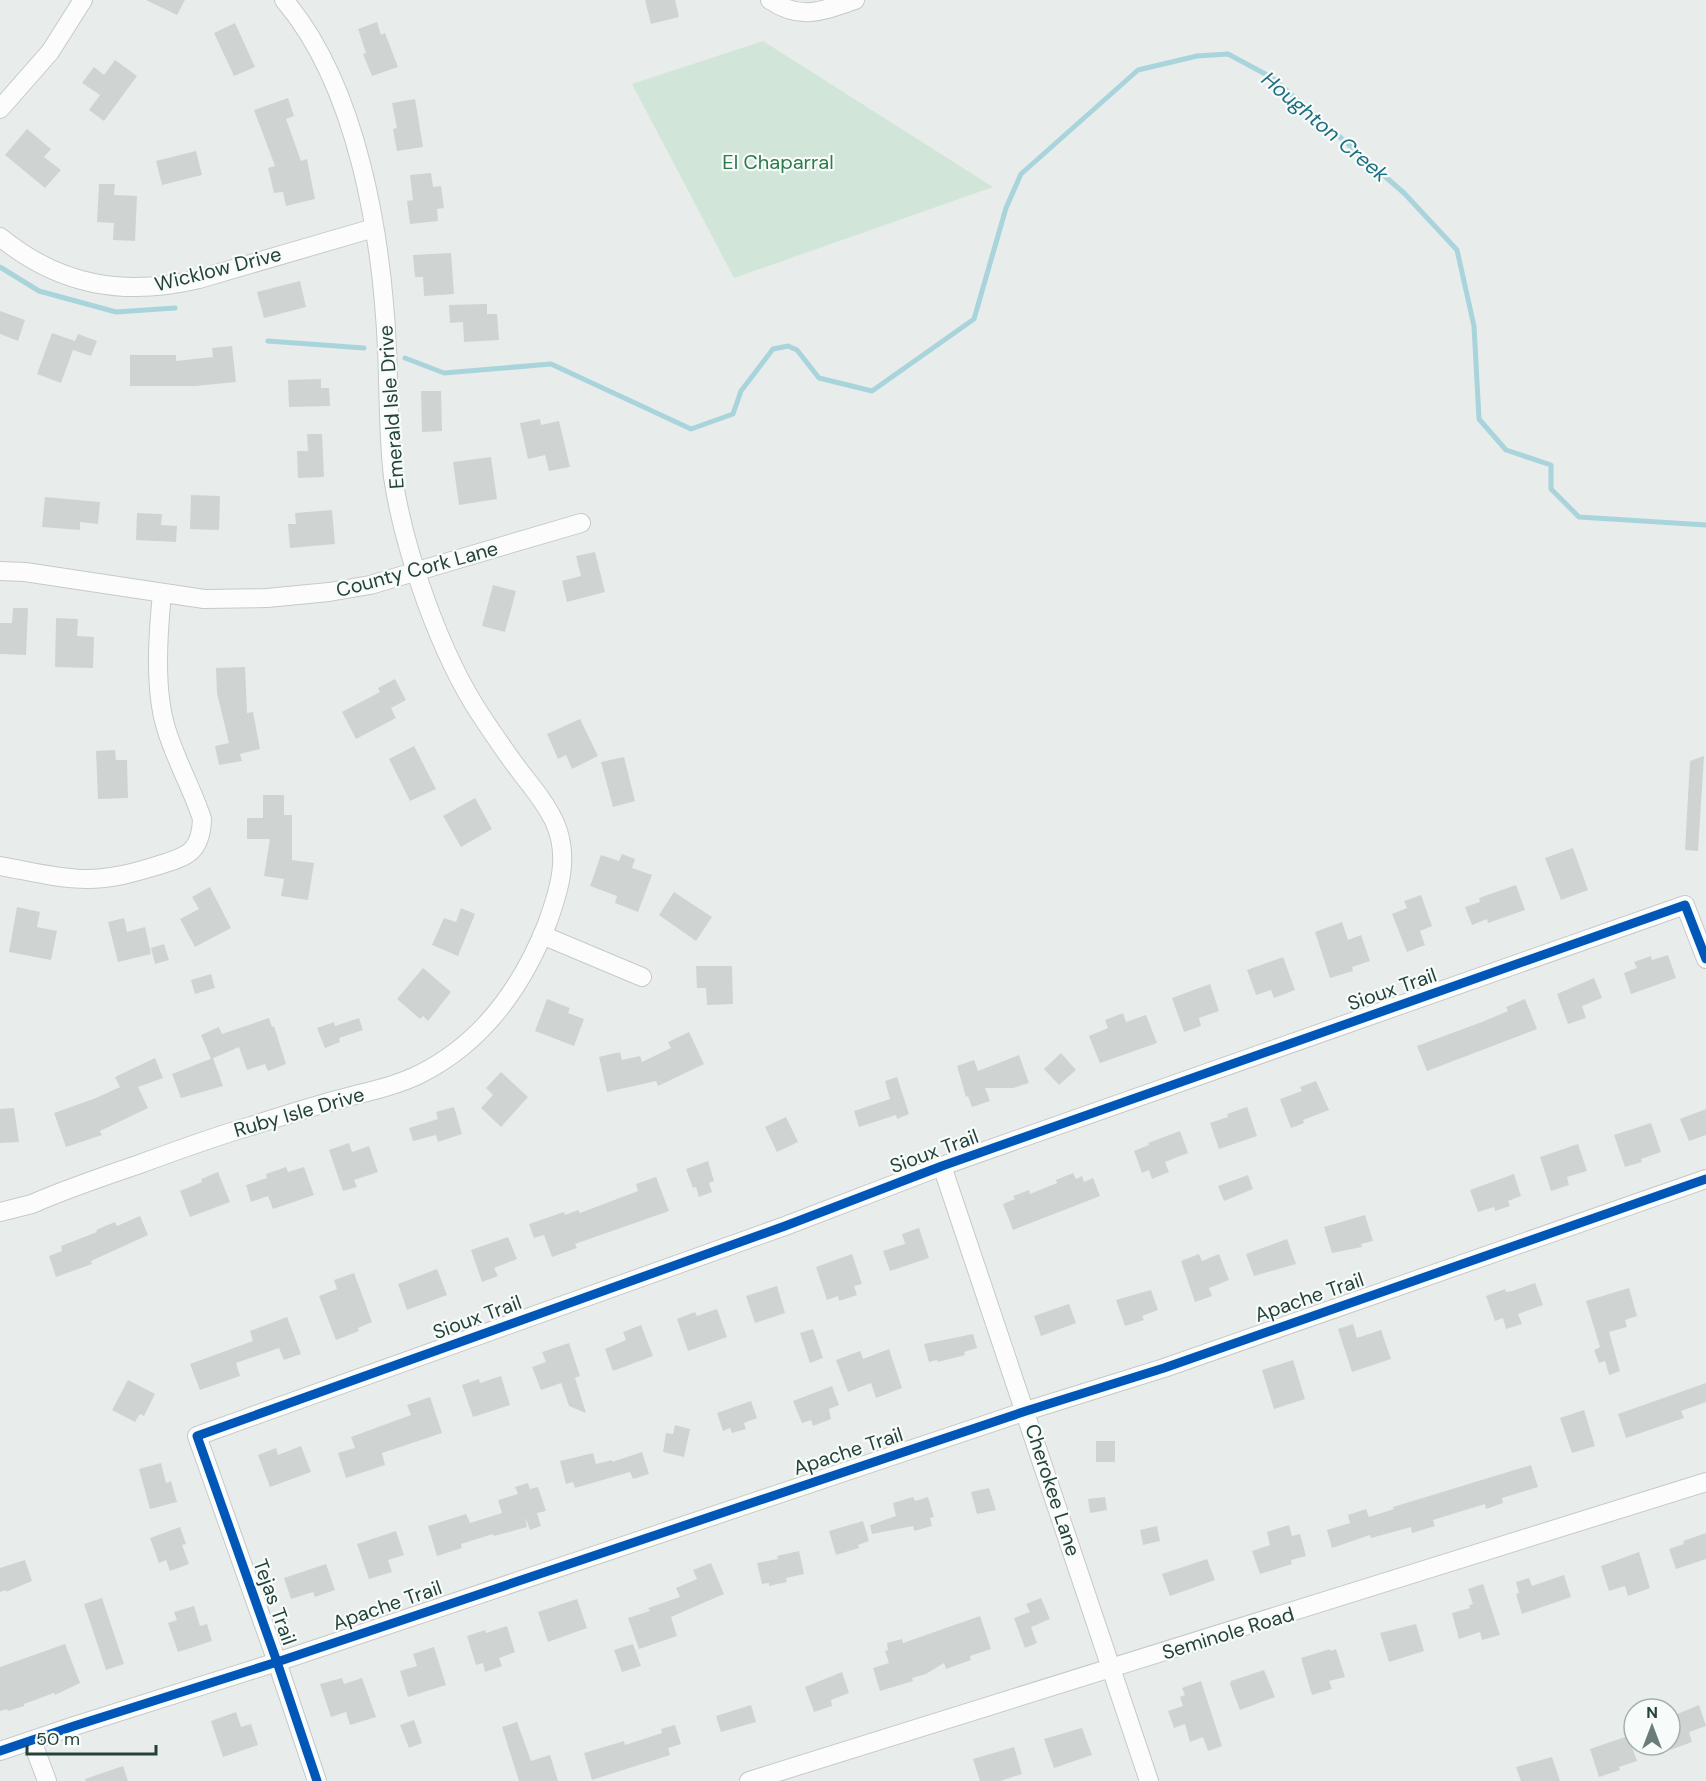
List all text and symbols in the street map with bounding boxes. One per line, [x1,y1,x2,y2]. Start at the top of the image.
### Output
water label: Houghton Creek [1255,65,1395,189]
park label: El Chaparral [722,149,834,175]
street label: Wicklow Drive [152,241,284,297]
street label: Emerald Isle Drive [372,324,410,490]
street label: County Cork Lane [333,535,501,603]
street label: Sioux Trail [1344,962,1440,1016]
street label: Ruby Isle Drive [231,1081,367,1143]
street label: Sioux Trail [886,1123,982,1179]
street label: Apache Trail [1251,1266,1367,1328]
street label: Sioux Trail [429,1289,525,1345]
street label: Cherokee Lane [1019,1420,1087,1560]
street label: Apache Trail [790,1421,906,1481]
street label: Tejas Trail [247,1556,303,1648]
street label: Apache Trail [329,1574,445,1636]
street label: Seminole Road [1159,1601,1297,1665]
north arrow [1622,1697,1682,1757]
text: N [1646,1702,1658,1723]
scale bar [27,1718,156,1756]
text: 50 m [36,1727,80,1751]

